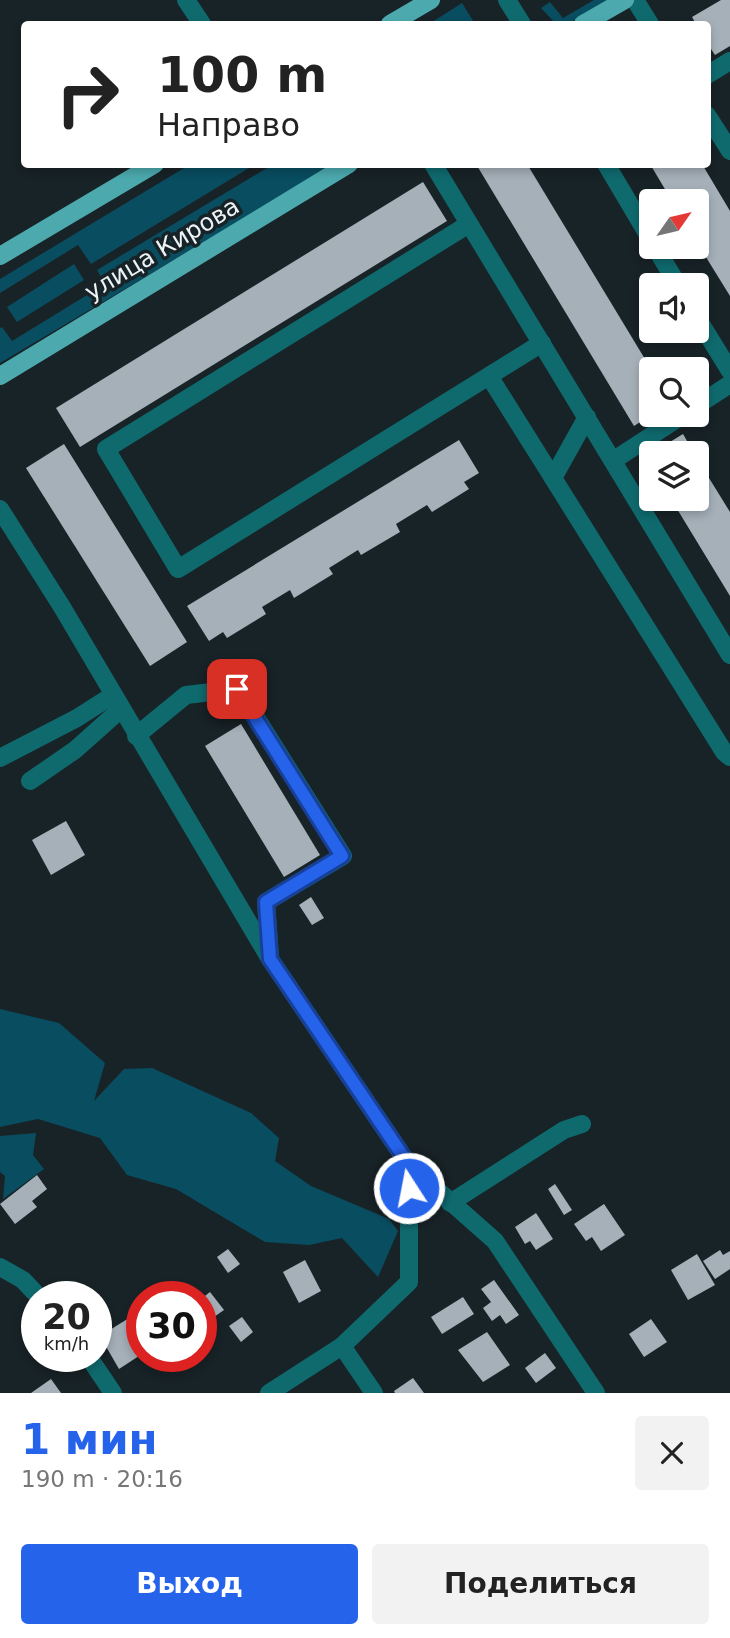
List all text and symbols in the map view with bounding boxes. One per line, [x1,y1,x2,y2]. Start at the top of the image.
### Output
text: 100 m [157,47,327,104]
icon: right [42,49,133,140]
text: Направо [157,106,300,144]
north arrow [639,189,709,259]
map controls [639,189,709,511]
street label: улица Кирова [80,192,244,306]
button: sound [639,273,709,343]
button: search [639,357,709,427]
button: layers [639,441,709,511]
pin [207,659,267,719]
icon: arrive [218,670,256,708]
position arrow [372,1151,446,1225]
speed limit sign: 30 [126,1281,217,1372]
text: 20 [42,1297,91,1337]
text: km/h [44,1333,89,1354]
text: 1 мин [21,1415,158,1464]
button: close [635,1416,709,1490]
text: 190 m · 20:16 [21,1466,183,1492]
button: Выход [21,1544,358,1624]
button: Поделиться [372,1544,709,1624]

